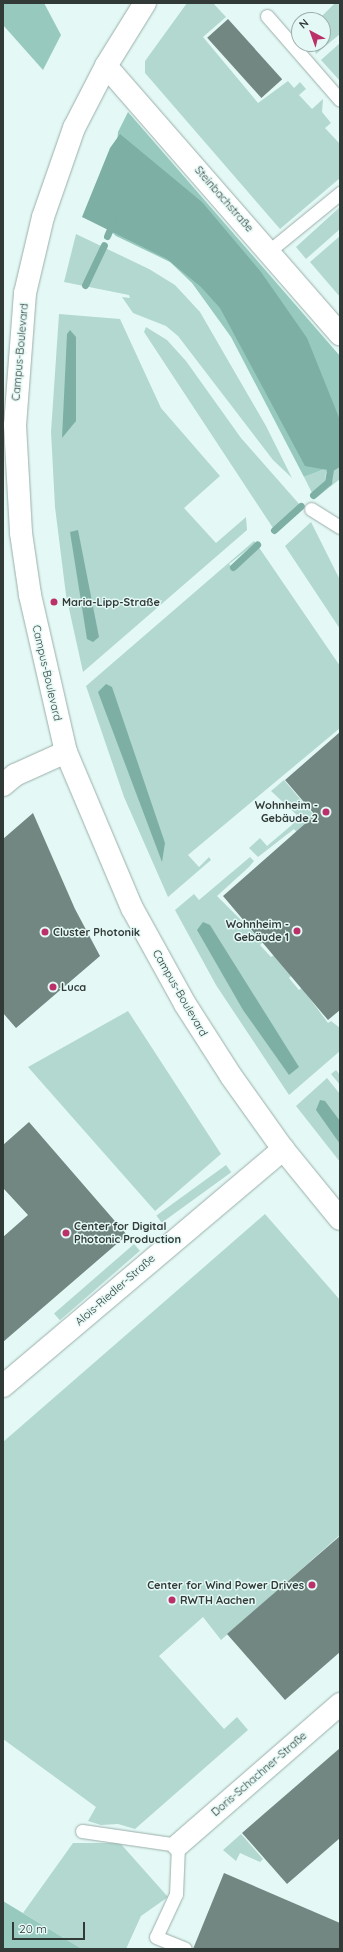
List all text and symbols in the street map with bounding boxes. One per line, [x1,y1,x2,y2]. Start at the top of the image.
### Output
north arrow [291,12,331,52]
text: N [296,16,311,32]
street label: Steinbachstraße [192,164,256,234]
street label: Campus-Boulevard [9,303,31,401]
place label: Maria-Lipp-Straße [62,595,160,609]
marker: Maria-Lipp-Straße [49,597,59,607]
street label: Campus-Boulevard [30,624,64,722]
place label: Wohnheim - Gebäude 2 [255,799,318,825]
marker: Wohnheim - Gebäude 2 [321,807,331,817]
place label: Wohnheim - Gebäude 1 [226,918,289,944]
place label: Cluster Photonik [53,925,140,939]
marker: Wohnheim - Gebäude 1 [292,926,302,936]
marker: Cluster Photonik [40,927,50,937]
street label: Campus-Boulevard [150,947,210,1039]
place label: Luca [61,980,86,994]
marker: Luca [48,982,58,992]
place label: Center for Digital Photonic Production [74,1220,181,1246]
marker: Center for Digital Photonic Production [61,1228,71,1238]
street label: Alois-Riedler-Straße [72,1252,158,1328]
place label: Center for Wind Power Drives [147,1578,304,1592]
marker: Center for Wind Power Drives [307,1580,317,1590]
place label: RWTH Aachen [180,1593,255,1607]
marker: RWTH Aachen [167,1595,177,1605]
street label: Doris-Schachner-Straße [209,1729,309,1819]
scale bar [14,1914,87,1940]
text: 20 m [19,1921,47,1936]

